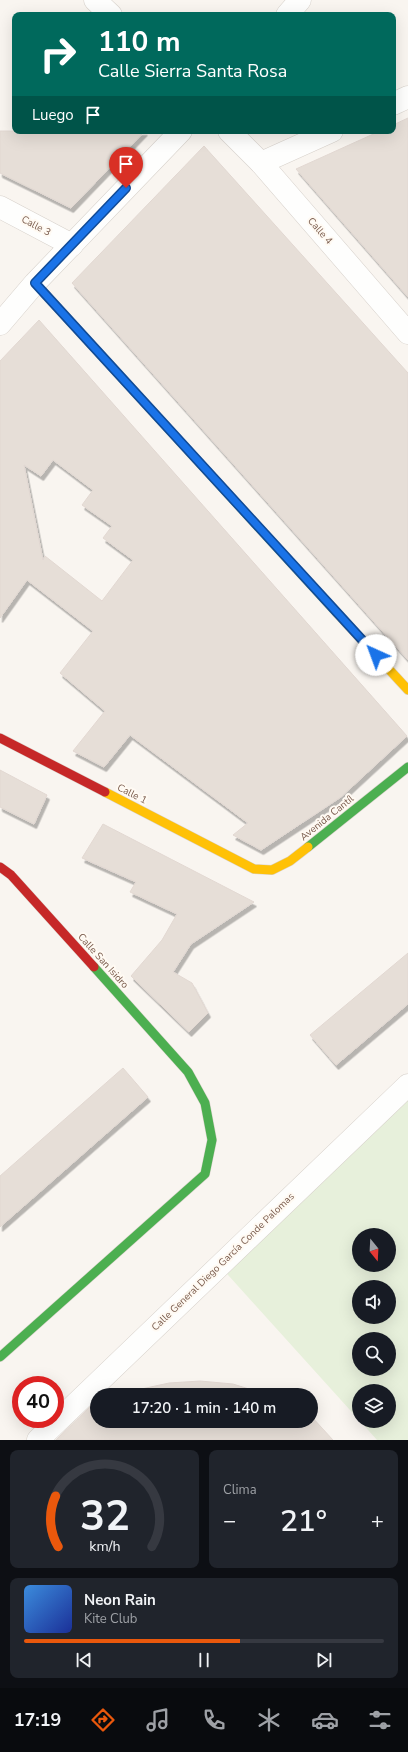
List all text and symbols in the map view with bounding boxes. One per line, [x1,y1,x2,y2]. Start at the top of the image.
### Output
text: 110 m [98,23,181,61]
icon: right [32,28,84,80]
text: Calle Sierra Santa Rosa [98,59,287,83]
icon: arrive [82,104,104,126]
text: Luego [32,105,74,125]
pin [109,147,143,188]
icon: arrive [115,153,137,175]
street label: Calle 3 [19,212,53,240]
street label: Calle 4 [304,214,336,248]
position arrow [355,634,397,676]
street label: Calle 1 [115,781,149,807]
street label: Avenida Cantíl [297,792,357,844]
street label: Calle San Isidro [74,930,132,992]
street label: Calle General Diego García Conde Palomas [149,1190,298,1334]
north arrow [352,1228,396,1272]
map controls [352,1228,396,1428]
button: sound [352,1280,396,1324]
button: search [352,1332,396,1376]
speed limit sign: 40 [12,1376,64,1428]
button: layers [352,1384,396,1428]
text: 17:20 · 1 min · 140 m [132,1398,276,1418]
text: Clima [223,1481,257,1499]
text: 32 [80,1488,129,1545]
text: 21° [280,1501,327,1542]
text: − [223,1506,236,1536]
text: + [371,1506,384,1536]
text: km/h [89,1537,120,1556]
text: Neon Rain [84,1590,156,1610]
text: Kite Club [84,1610,137,1628]
icon: previous [73,1649,95,1671]
icon: pause [193,1649,215,1671]
icon: next [313,1649,335,1671]
icon: directions [89,1706,117,1734]
icon: music [144,1706,172,1734]
icon: phone [200,1706,228,1734]
icon: climate [255,1706,283,1734]
icon: car [311,1706,339,1734]
icon: filters [366,1706,394,1734]
text: 17:19 [14,1708,61,1732]

